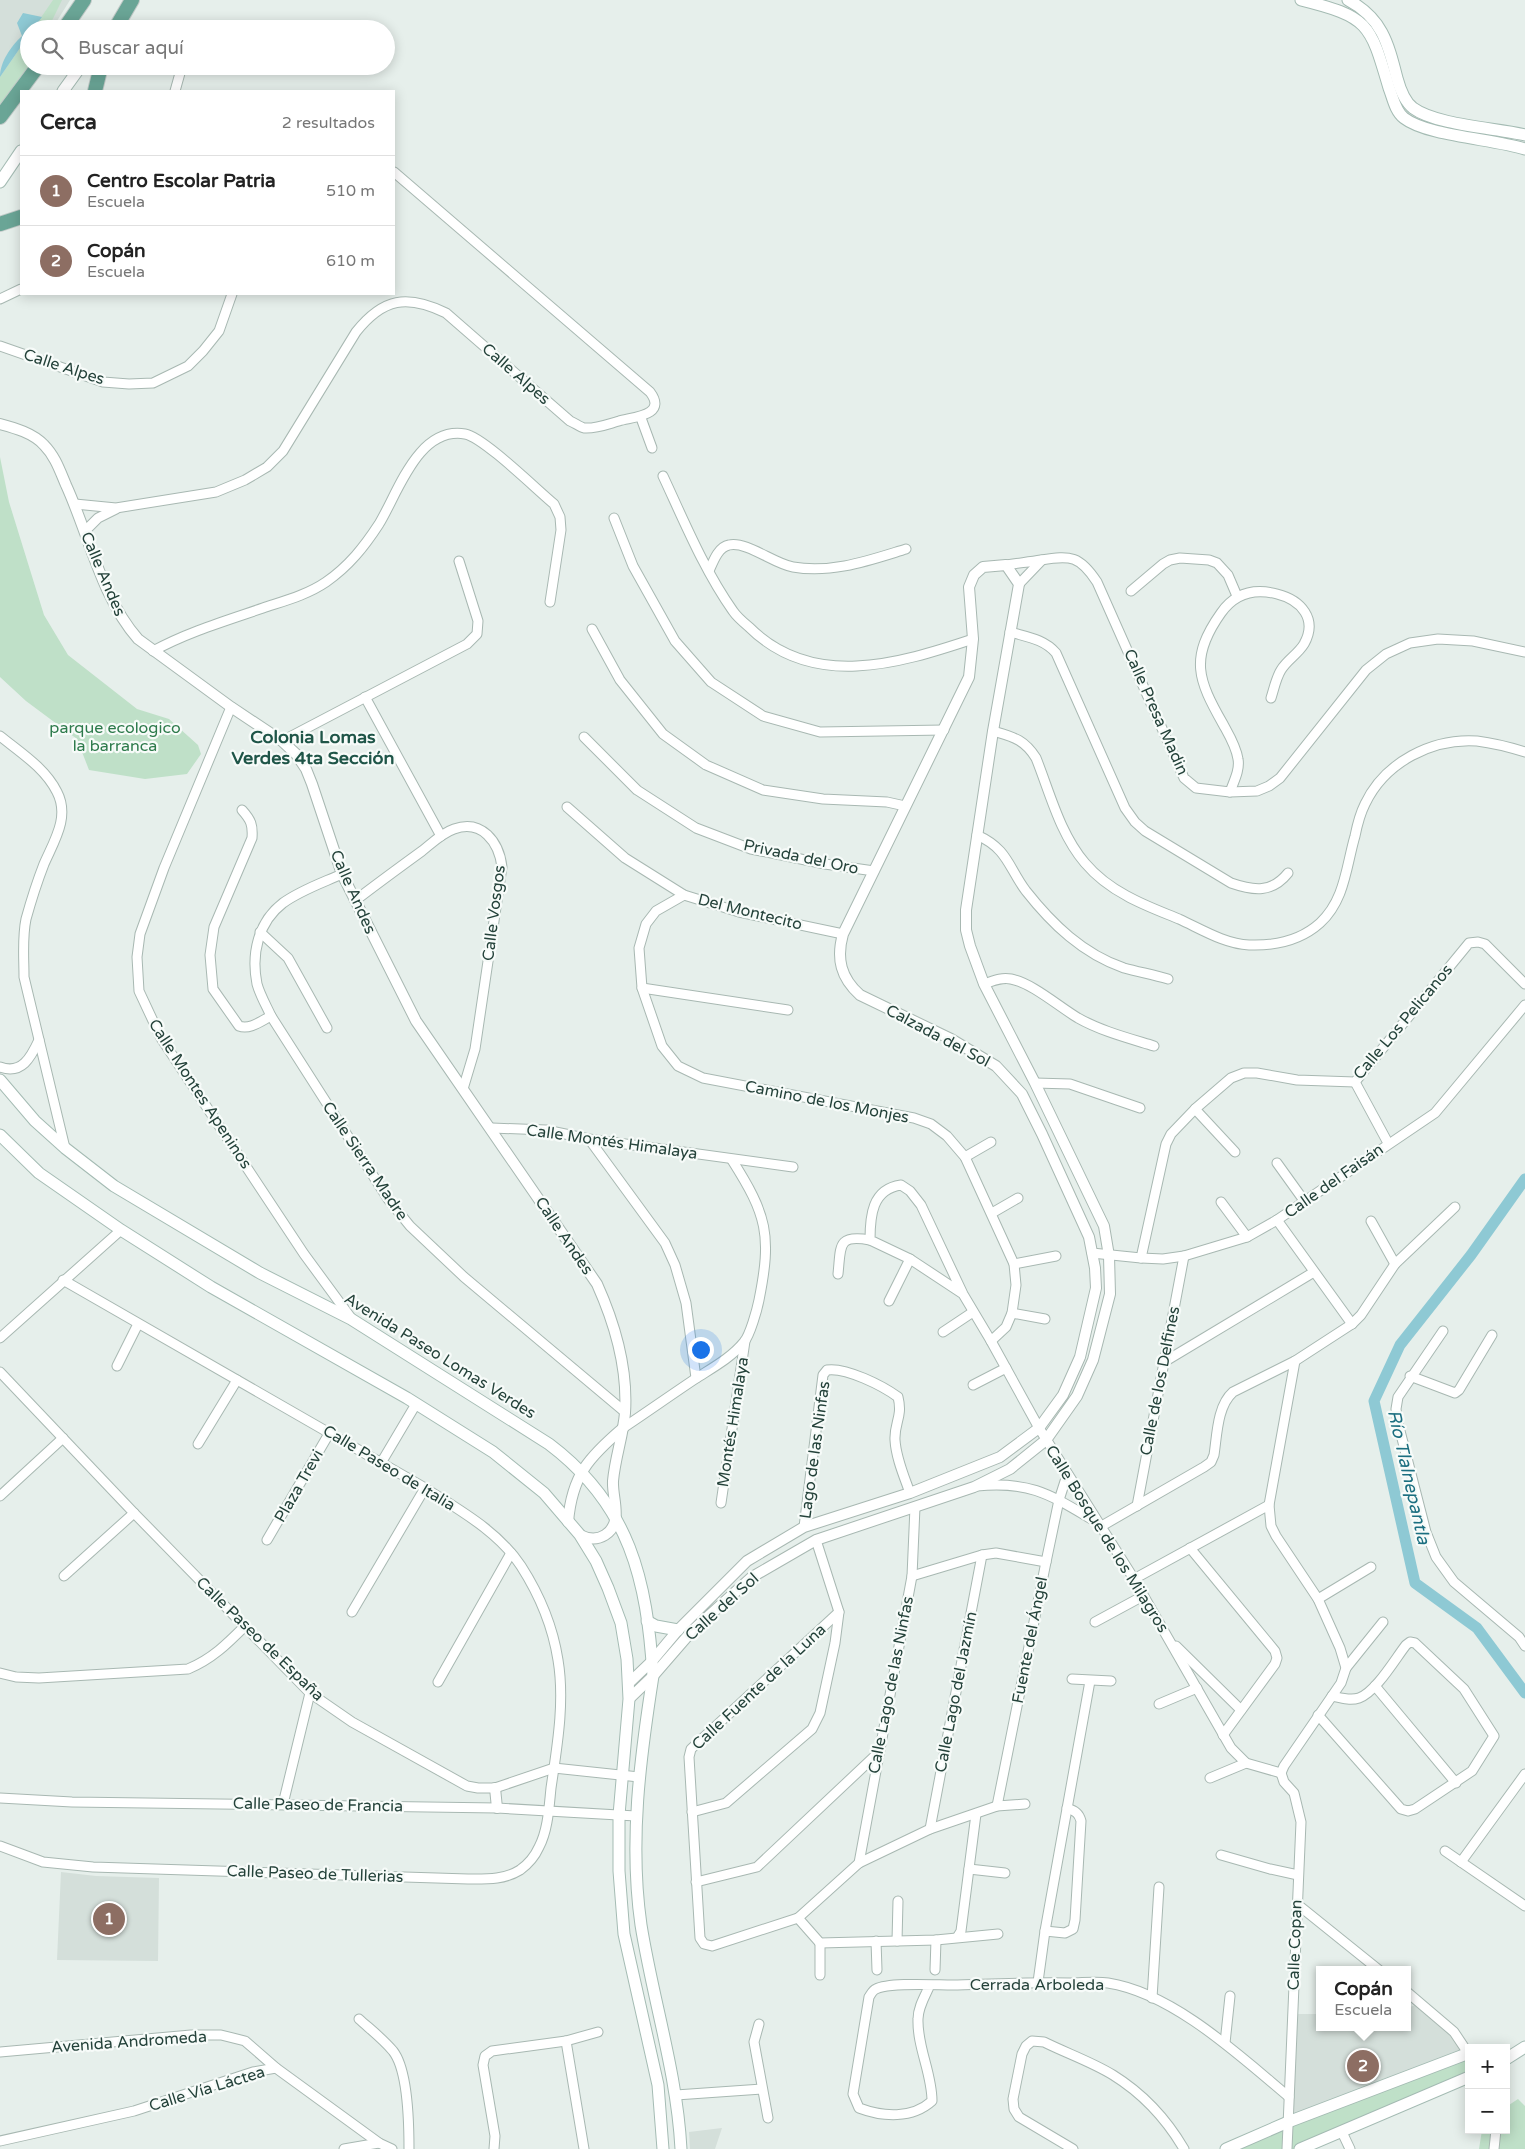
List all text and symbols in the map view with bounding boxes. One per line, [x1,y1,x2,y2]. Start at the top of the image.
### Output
search box [20,20,395,75]
icon: search [38,34,66,62]
text: Buscar aquí [78,37,184,59]
text: Cerca [40,110,97,135]
text: 2 resultados [282,113,375,133]
text: Centro Escolar Patria [87,170,276,192]
text: 1 [51,181,61,201]
text: 510 m [326,181,375,201]
text: Escuela [87,192,145,212]
text: Copán [87,240,146,262]
text: 2 [51,251,61,271]
text: 610 m [326,251,375,271]
text: Escuela [87,262,145,282]
street label: Calle Alpes [478,339,554,409]
street label: Calle Alpes [21,345,107,389]
street label: Calle Andes [76,529,130,619]
street label: Calle Presa Madin [1119,646,1193,778]
park label: parque ecologico la barranca [49,718,181,756]
district label: Colonia Lomas Verdes 4ta Sección [232,726,394,769]
street label: Privada del Oro [742,835,860,879]
street label: Calle Andes [326,847,380,937]
street label: Calle Vosgos [478,864,510,962]
street label: Del Montecito [696,889,804,935]
street label: Calle Los Pelicanos [1349,960,1457,1084]
street label: Calzada del Sol [882,1000,994,1072]
street label: Calle Montes Apeninos [144,1015,256,1173]
street label: Camino de los Monjes [743,1076,911,1128]
street label: Calle Sierra Madre [318,1098,412,1224]
street label: Calle Montés Himalaya [525,1120,699,1164]
street label: Calle del Faisán [1281,1139,1387,1223]
street label: Calle Andes [531,1193,597,1279]
street label: Avenida Paseo Lomas Verdes [340,1289,540,1423]
street label: Calle de los Delfines [1136,1305,1184,1457]
your location [688,1337,714,1363]
street label: Montés Himalaya [713,1356,753,1488]
street label: Lago de las Ninfas [795,1380,835,1520]
water label: Río Tlalnepantla [1383,1407,1435,1547]
street label: Calle Paseo de Italia [319,1421,459,1515]
street label: Calle Bosque de los Milagros [1041,1442,1173,1636]
street label: Plaza Trevi [270,1446,328,1526]
street label: Calle del Sol [681,1569,763,1645]
street label: Calle Paseo de España [192,1573,328,1705]
street label: Fuente del Ángel [1008,1575,1052,1705]
street label: Calle Lago de las Ninfas [864,1595,918,1775]
street label: Calle Lago del Jazmín [931,1610,981,1774]
street label: Calle Fuente de la Luna [688,1620,830,1754]
street label: Calle Paseo de Francia [233,1794,403,1816]
street label: Calle Paseo de Tullerias [226,1861,404,1887]
street label: Calle Copan [1283,1899,1307,1991]
pin: 1 [93,1900,125,1938]
popup [1316,1966,1411,2031]
street label: Cerrada Arboleda [970,1975,1104,1995]
text: Copán [1334,1978,1393,2000]
text: Escuela [1334,2000,1392,2020]
street label: Avenida Andromeda [51,2027,207,2057]
map controls [1465,2044,1510,2134]
button: + [1465,2044,1510,2089]
pin: 2 [1347,2047,1379,2085]
street label: Calle Vía Láctea [147,2062,267,2116]
button: − [1465,2089,1510,2134]

